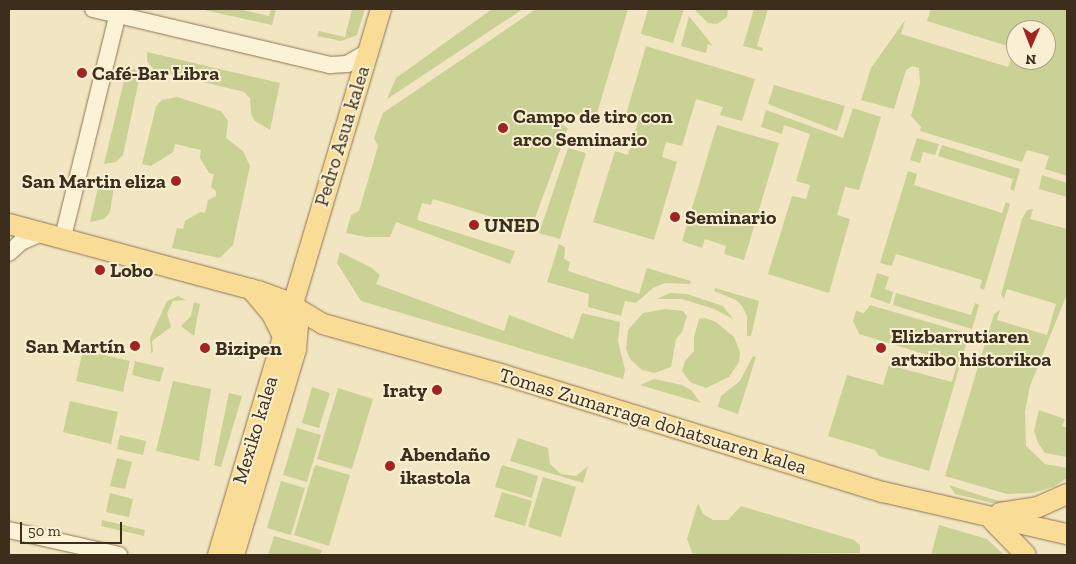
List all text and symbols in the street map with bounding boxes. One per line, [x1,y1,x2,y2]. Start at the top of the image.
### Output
north arrow [1006,20,1056,70]
text: N [1025,51,1036,68]
place label: Café-Bar Libra [92,61,220,85]
street label: Pedro Asua kalea [309,63,375,209]
marker: Café-Bar Libra [76,67,88,79]
place label: Campo de tiro con arco Seminario [513,104,673,151]
marker: Campo de tiro con arco Seminario [497,122,509,134]
place label: San Martin eliza [22,169,166,193]
marker: San Martin eliza [170,175,182,187]
place label: Seminario [685,205,777,229]
marker: Seminario [669,211,681,223]
place label: UNED [484,213,539,237]
marker: UNED [468,219,480,231]
place label: Lobo [110,258,153,282]
marker: Lobo [94,264,106,276]
place label: Elizbarrutiaren artxibo historikoa [891,324,1051,371]
place label: San Martín [26,334,125,358]
place label: Bizipen [215,336,282,360]
marker: San Martín [129,340,141,352]
marker: Bizipen [199,342,211,354]
marker: Elizbarrutiaren artxibo historikoa [875,342,887,354]
street label: Tomas Zumarraga dohatsuaren kalea [496,363,810,479]
street label: Mexiko kalea [227,373,283,487]
place label: Iraty [383,378,427,402]
marker: Iraty [431,384,443,396]
place label: Abendaño ikastola [400,442,490,489]
marker: Abendaño ikastola [384,460,396,472]
scale bar [22,512,125,544]
text: 50 m [28,522,61,540]

